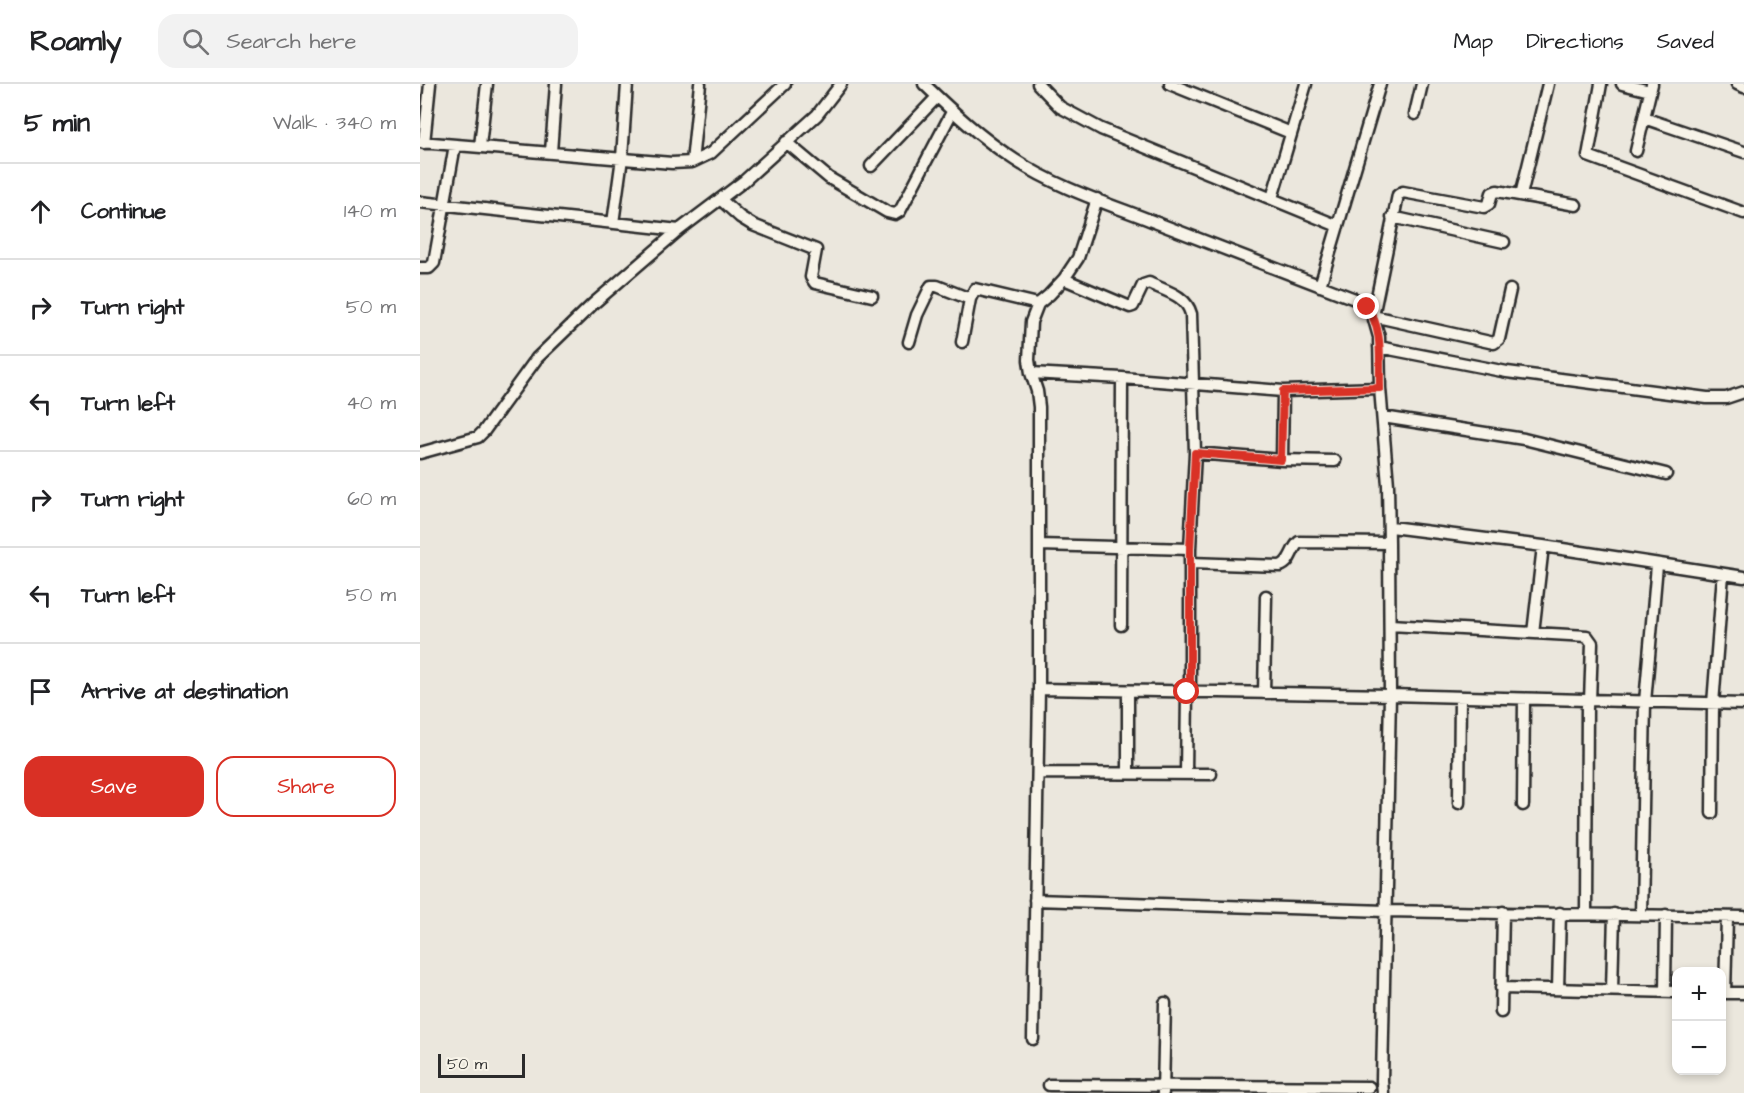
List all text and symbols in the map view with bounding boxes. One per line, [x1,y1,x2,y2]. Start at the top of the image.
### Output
search box [158,14,578,68]
text: Roamly [30,22,122,61]
icon: search [179,25,212,58]
text: Search here [227,26,356,57]
text: Map [1453,27,1493,56]
text: Directions [1526,27,1624,56]
text: Saved [1657,27,1714,56]
text: 5 min [24,105,90,141]
text: Walk · 340 m [273,109,396,137]
icon: ahead [24,195,57,228]
text: Continue [81,196,166,227]
text: 140 m [344,197,396,225]
icon: right [24,291,57,324]
text: Turn right [81,292,184,323]
text: 50 m [346,293,396,321]
route end [1353,293,1379,319]
icon: left [24,387,57,420]
text: Turn left [81,388,175,419]
text: 40 m [346,389,396,417]
icon: right [24,483,57,516]
text: Turn right [81,484,184,515]
text: 60 m [347,485,396,513]
icon: left [24,579,57,612]
text: Turn left [81,580,175,611]
text: 50 m [346,581,396,609]
icon: arrive [24,675,57,708]
text: Arrive at destination [81,676,288,707]
route start [1173,678,1199,704]
button: Save [24,756,204,817]
button: Share [216,756,396,817]
map controls [1672,967,1726,1075]
button: + [1672,967,1726,1021]
button: − [1672,1021,1726,1075]
scale bar [438,1051,525,1078]
text: 50 m [447,1053,487,1075]

